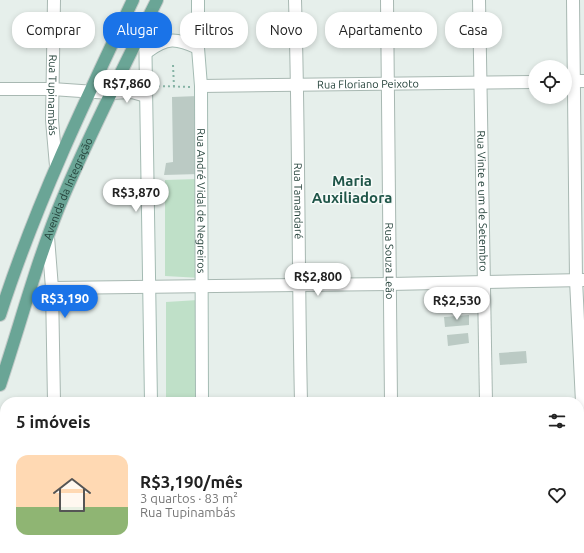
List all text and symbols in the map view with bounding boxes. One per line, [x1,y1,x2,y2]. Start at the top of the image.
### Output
chip: Comprar [12,12,95,48]
chip: Alugar [103,12,172,48]
chip: Filtros [180,12,248,48]
chip: Novo [256,12,317,48]
chip: Apartamento [325,12,437,48]
chip: Casa [445,12,502,48]
street label: Rua Tupinambás [46,54,59,136]
map controls [528,60,572,104]
button: locate [528,60,572,104]
pin: R$7,860 [90,70,164,104]
text: R$7,860 [103,76,151,90]
street label: Rua Floriano Peixoto [317,77,419,91]
street label: Rua André Vidal de Negreiros [195,128,208,274]
street label: Rua Vinte e um de Setembro [475,130,490,272]
street label: Avenida da Integração [41,136,95,241]
street label: Rua Tamandaré [292,163,305,239]
district label: Maria Auxiliadora [312,172,392,206]
pin: R$3,870 [99,179,173,213]
text: R$3,870 [112,185,160,199]
street label: Rua Souza Leão [383,223,396,299]
pin: R$2,800 [281,263,355,297]
text: R$2,800 [294,269,342,283]
pin: R$3,190 [28,285,102,319]
pin: R$2,530 [420,287,494,321]
text: R$3,190 [41,291,89,305]
text: R$2,530 [433,293,481,307]
icon: filters [546,410,568,432]
text: 5 imóveis [16,412,91,431]
icon: home [48,471,96,519]
text: R$3,190/mês [140,472,243,491]
icon: heart [546,484,568,506]
text: 3 quartos · 83 m² [140,491,238,505]
text: Rua Tupinambás [140,505,236,519]

